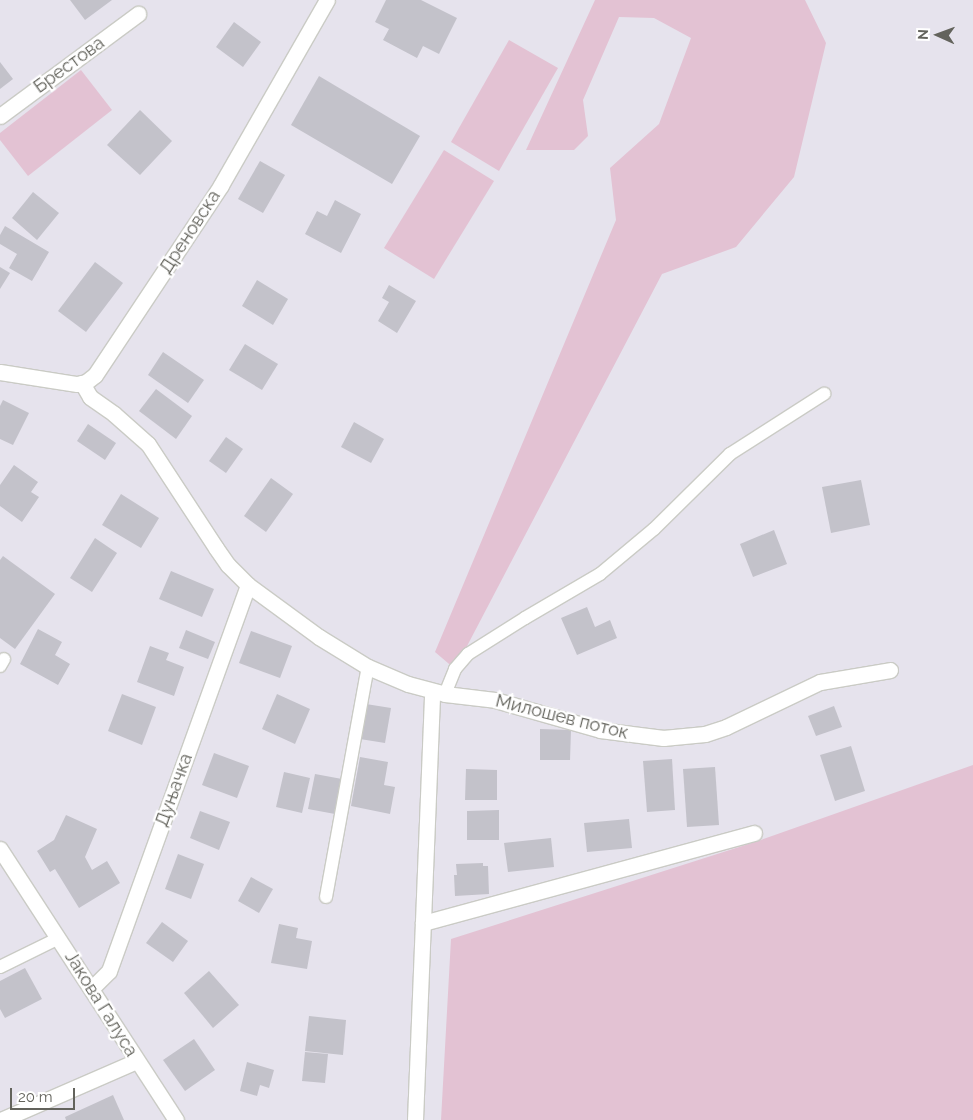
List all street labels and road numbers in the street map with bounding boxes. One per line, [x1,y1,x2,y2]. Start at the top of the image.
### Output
street label: Брестова [29,32,109,98]
street label: Дреновска [155,186,225,278]
street label: Милошев поток [493,690,631,744]
street label: Дуњачка [151,751,197,829]
street label: Јакова Галуса [60,947,142,1061]

